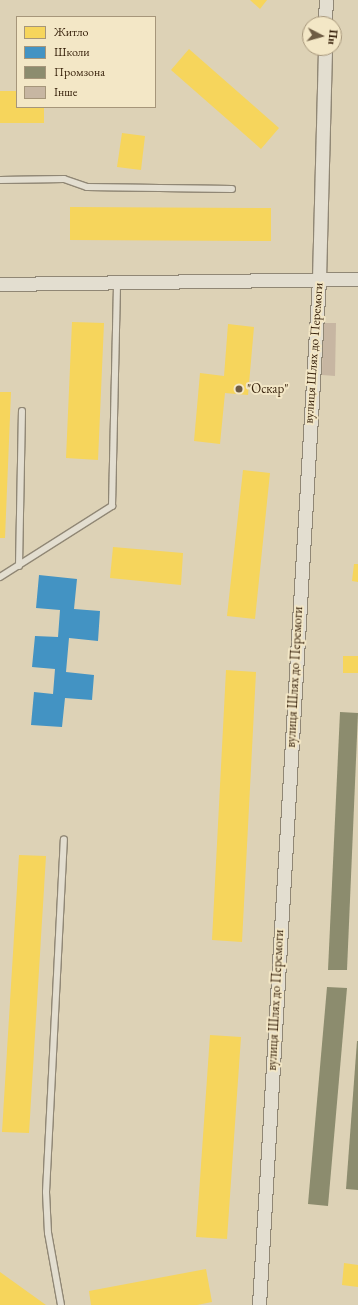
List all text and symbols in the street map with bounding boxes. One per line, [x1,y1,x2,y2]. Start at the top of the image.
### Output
legend [16,16,156,108]
north arrow [302,16,342,56]
text: Житло [54,24,88,40]
text: Пн [325,29,341,45]
text: Школи [54,44,90,60]
text: Промзона [54,64,105,80]
text: Інше [54,84,77,100]
street label: вулиця Шлях до Перемоги [301,282,327,424]
place label: "Оскар" [247,381,289,397]
marker: "Оскар" [234,384,244,394]
street label: вулиця Шлях до Перемоги [284,606,306,748]
street label: вулиця Шлях до Перемоги [265,929,287,1071]

